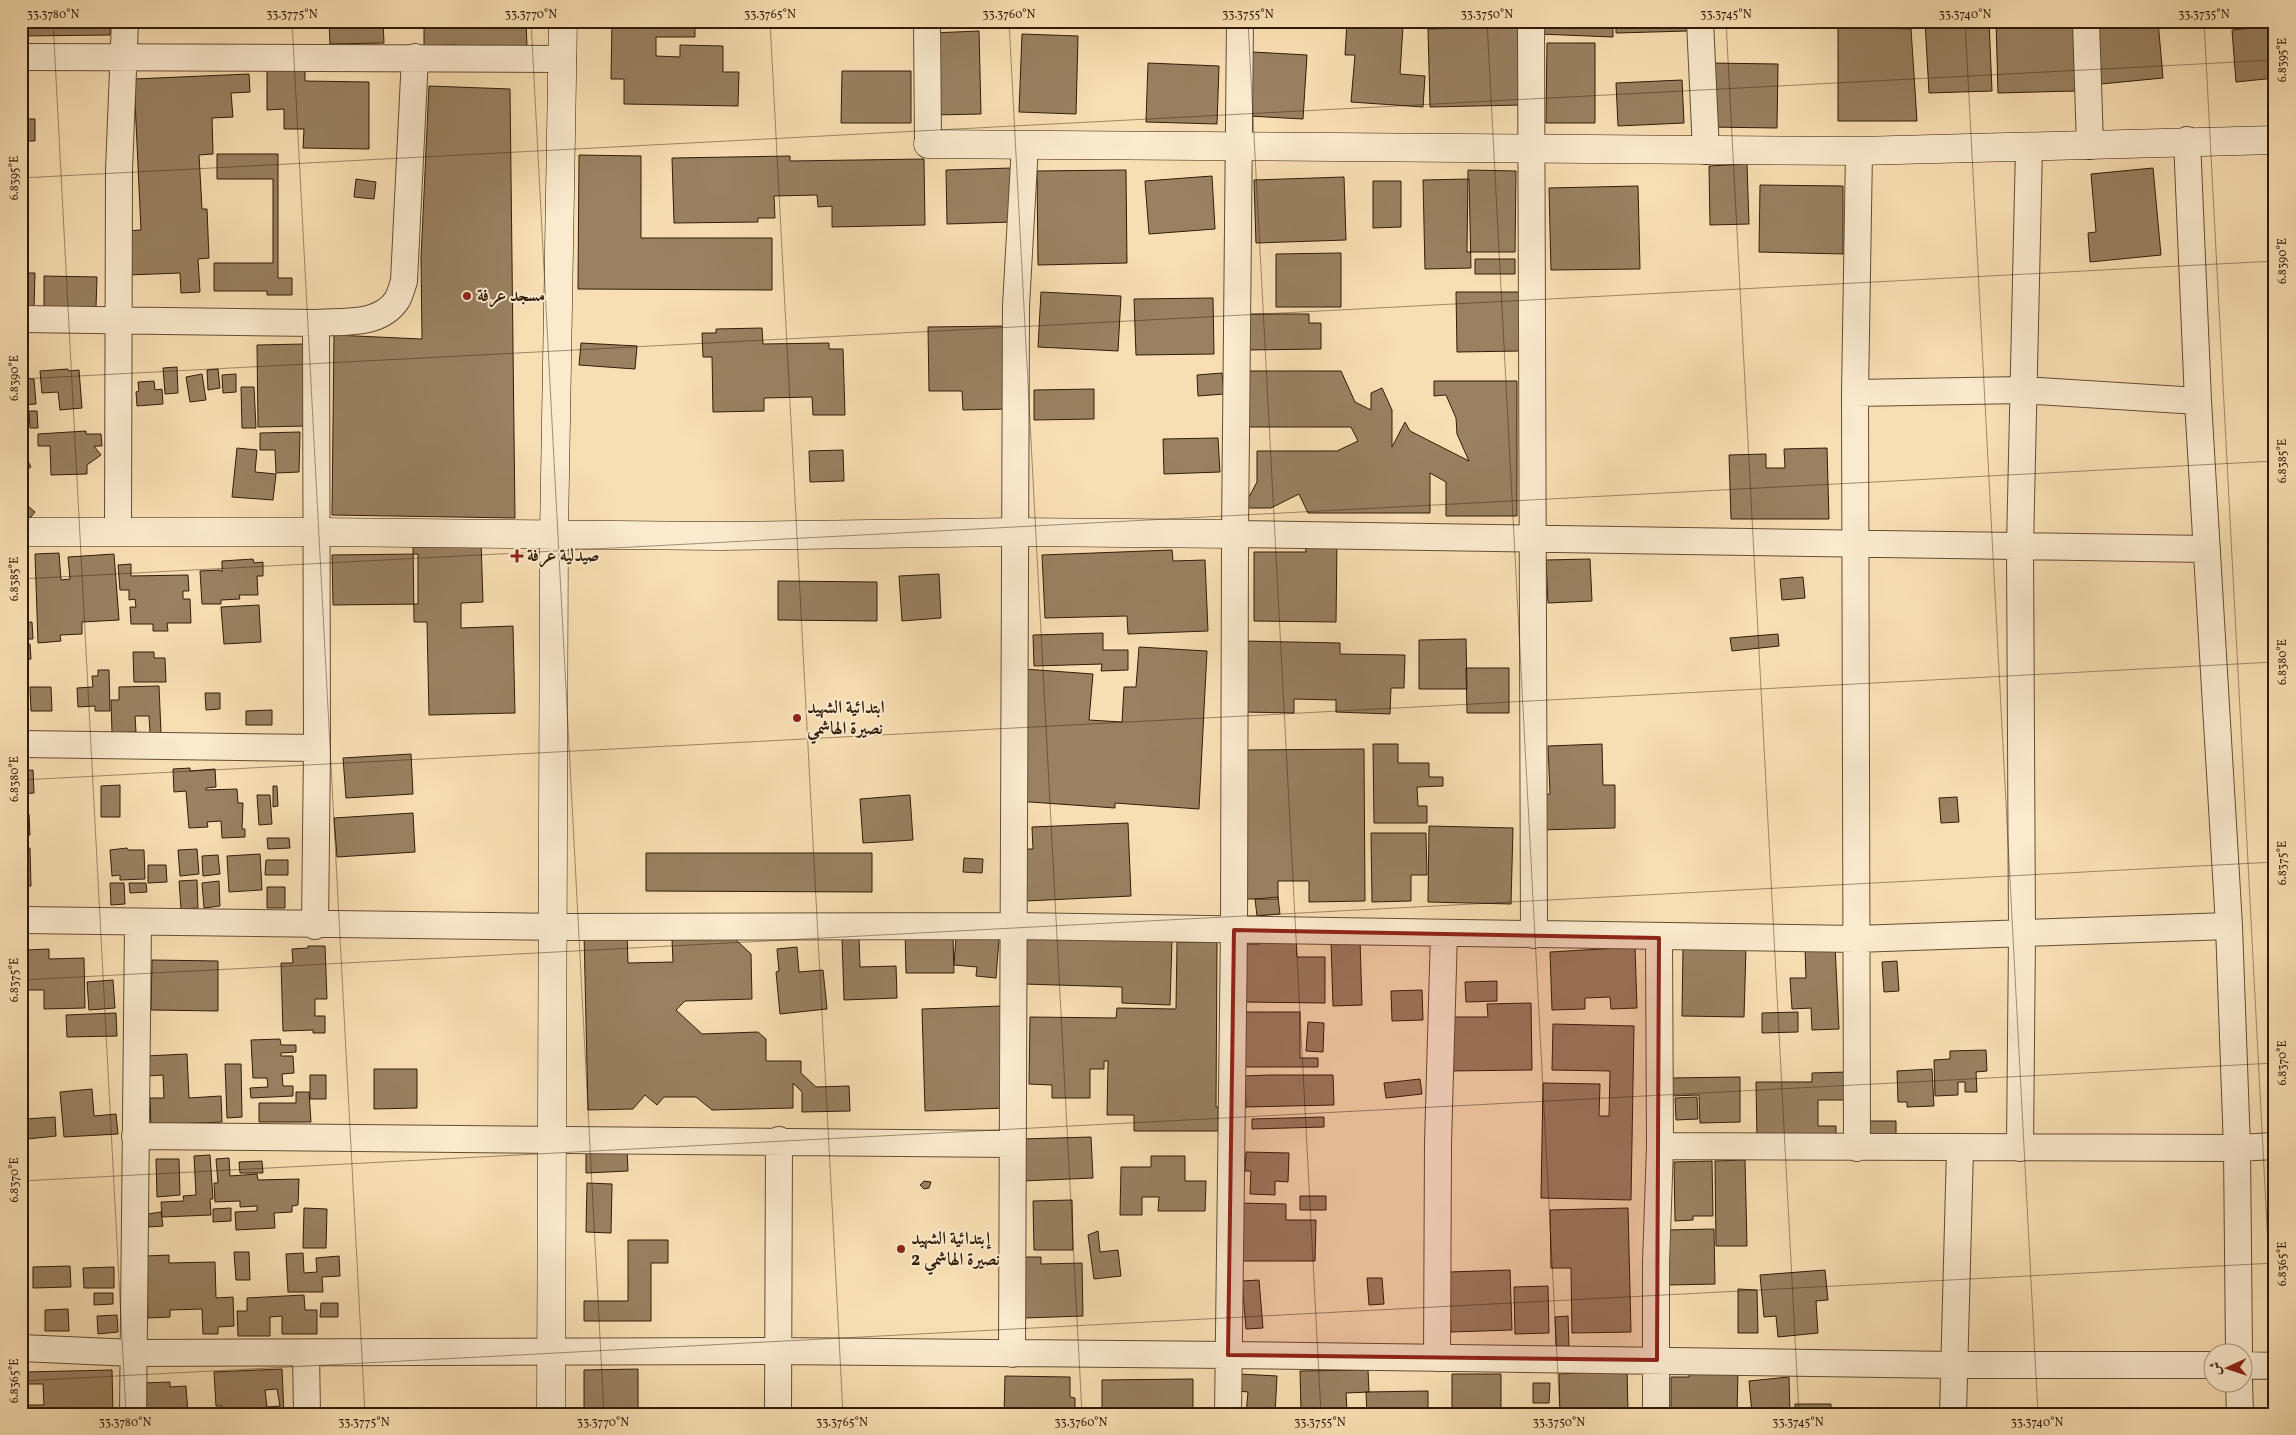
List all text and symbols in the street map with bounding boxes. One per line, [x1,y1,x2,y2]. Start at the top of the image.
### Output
text: 33.3780°N [27,7,79,23]
text: 33.3775°N [266,7,318,23]
text: 33.3770°N [505,7,557,23]
text: 33.3765°N [744,7,796,23]
text: 33.3760°N [983,7,1036,23]
text: 33.3755°N [1222,7,1274,23]
text: 33.3750°N [1461,7,1513,23]
text: 33.3745°N [1700,7,1752,23]
text: 33.3740°N [1939,7,1991,23]
text: 33.3735°N [2178,7,2230,23]
text: 6.8395°E [2275,38,2291,82]
text: 6.8395°E [7,156,23,200]
text: 6.8390°E [2275,238,2291,284]
place label: مسجد عرفة [477,284,545,309]
marker: مسجد عرفة [461,290,473,302]
text: 6.8390°E [7,355,23,401]
text: 6.8385°E [2275,439,2291,483]
place label: صيدلية عرفة [527,544,600,569]
marker: صيدلية عرفة [511,550,523,562]
text: 6.8385°E [7,557,23,601]
text: 6.8380°E [2275,639,2291,685]
place label: ابتدائية الشهيد نصيرة الهاشمي [807,696,885,745]
marker: ابتدائية الشهيد نصيرة الهاشمي [791,712,803,724]
text: 6.8380°E [7,756,23,802]
text: 6.8375°E [2275,841,2291,885]
text: 6.8375°E [7,958,23,1002]
text: 6.8370°E [2275,1040,2291,1086]
text: 6.8370°E [7,1157,23,1203]
place label: إبتدائية الشهيد نصيرة الهاشمي 2 [911,1227,1000,1276]
text: 6.8365°E [2275,1242,2291,1286]
marker: إبتدائية الشهيد نصيرة الهاشمي 2 [895,1243,907,1255]
north arrow [2204,1342,2254,1392]
text: 6.8365°E [7,1359,23,1403]
text: ش [2207,1361,2226,1376]
text: 33.3780°N [99,1415,151,1431]
text: 33.3775°N [338,1415,390,1431]
text: 33.3770°N [577,1415,629,1431]
text: 33.3765°N [816,1415,868,1431]
text: 33.3760°N [1055,1415,1108,1431]
text: 33.3755°N [1294,1415,1346,1431]
text: 33.3750°N [1533,1415,1585,1431]
text: 33.3745°N [1772,1415,1824,1431]
text: 33.3740°N [2011,1415,2063,1431]

